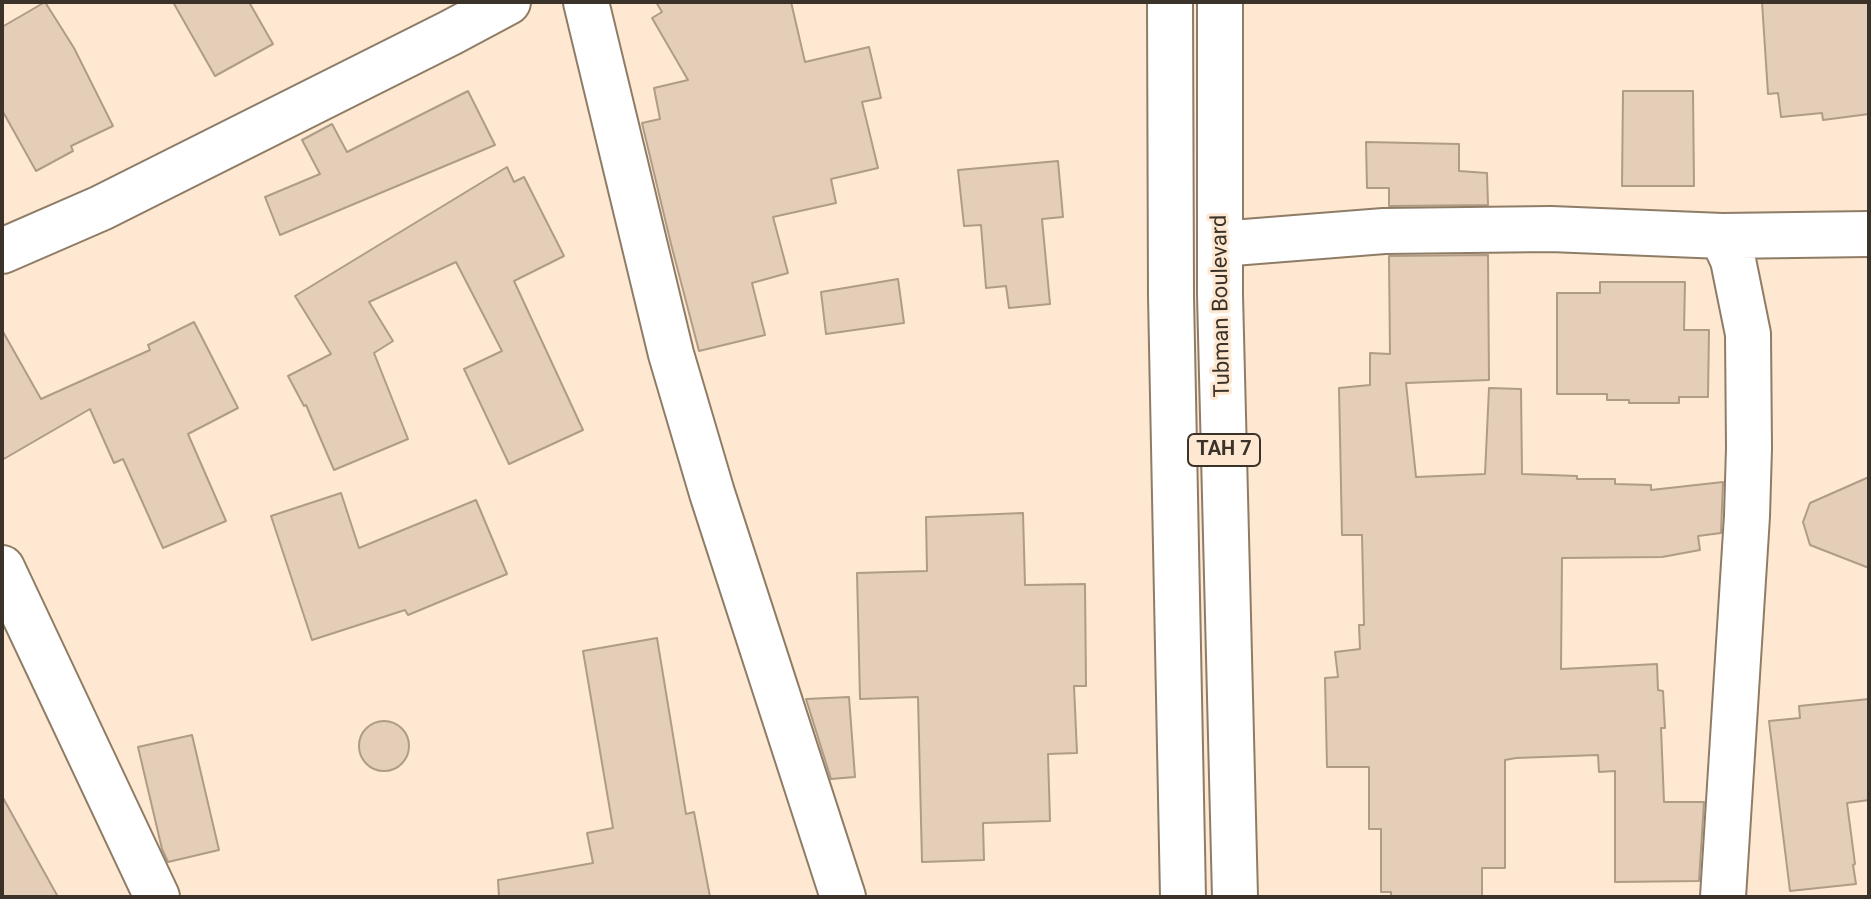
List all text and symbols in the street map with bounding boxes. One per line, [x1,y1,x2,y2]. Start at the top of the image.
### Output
street label: Tubman Boulevard [1207,214,1237,398]
road number: TAH 7 [1188,434,1260,466]

